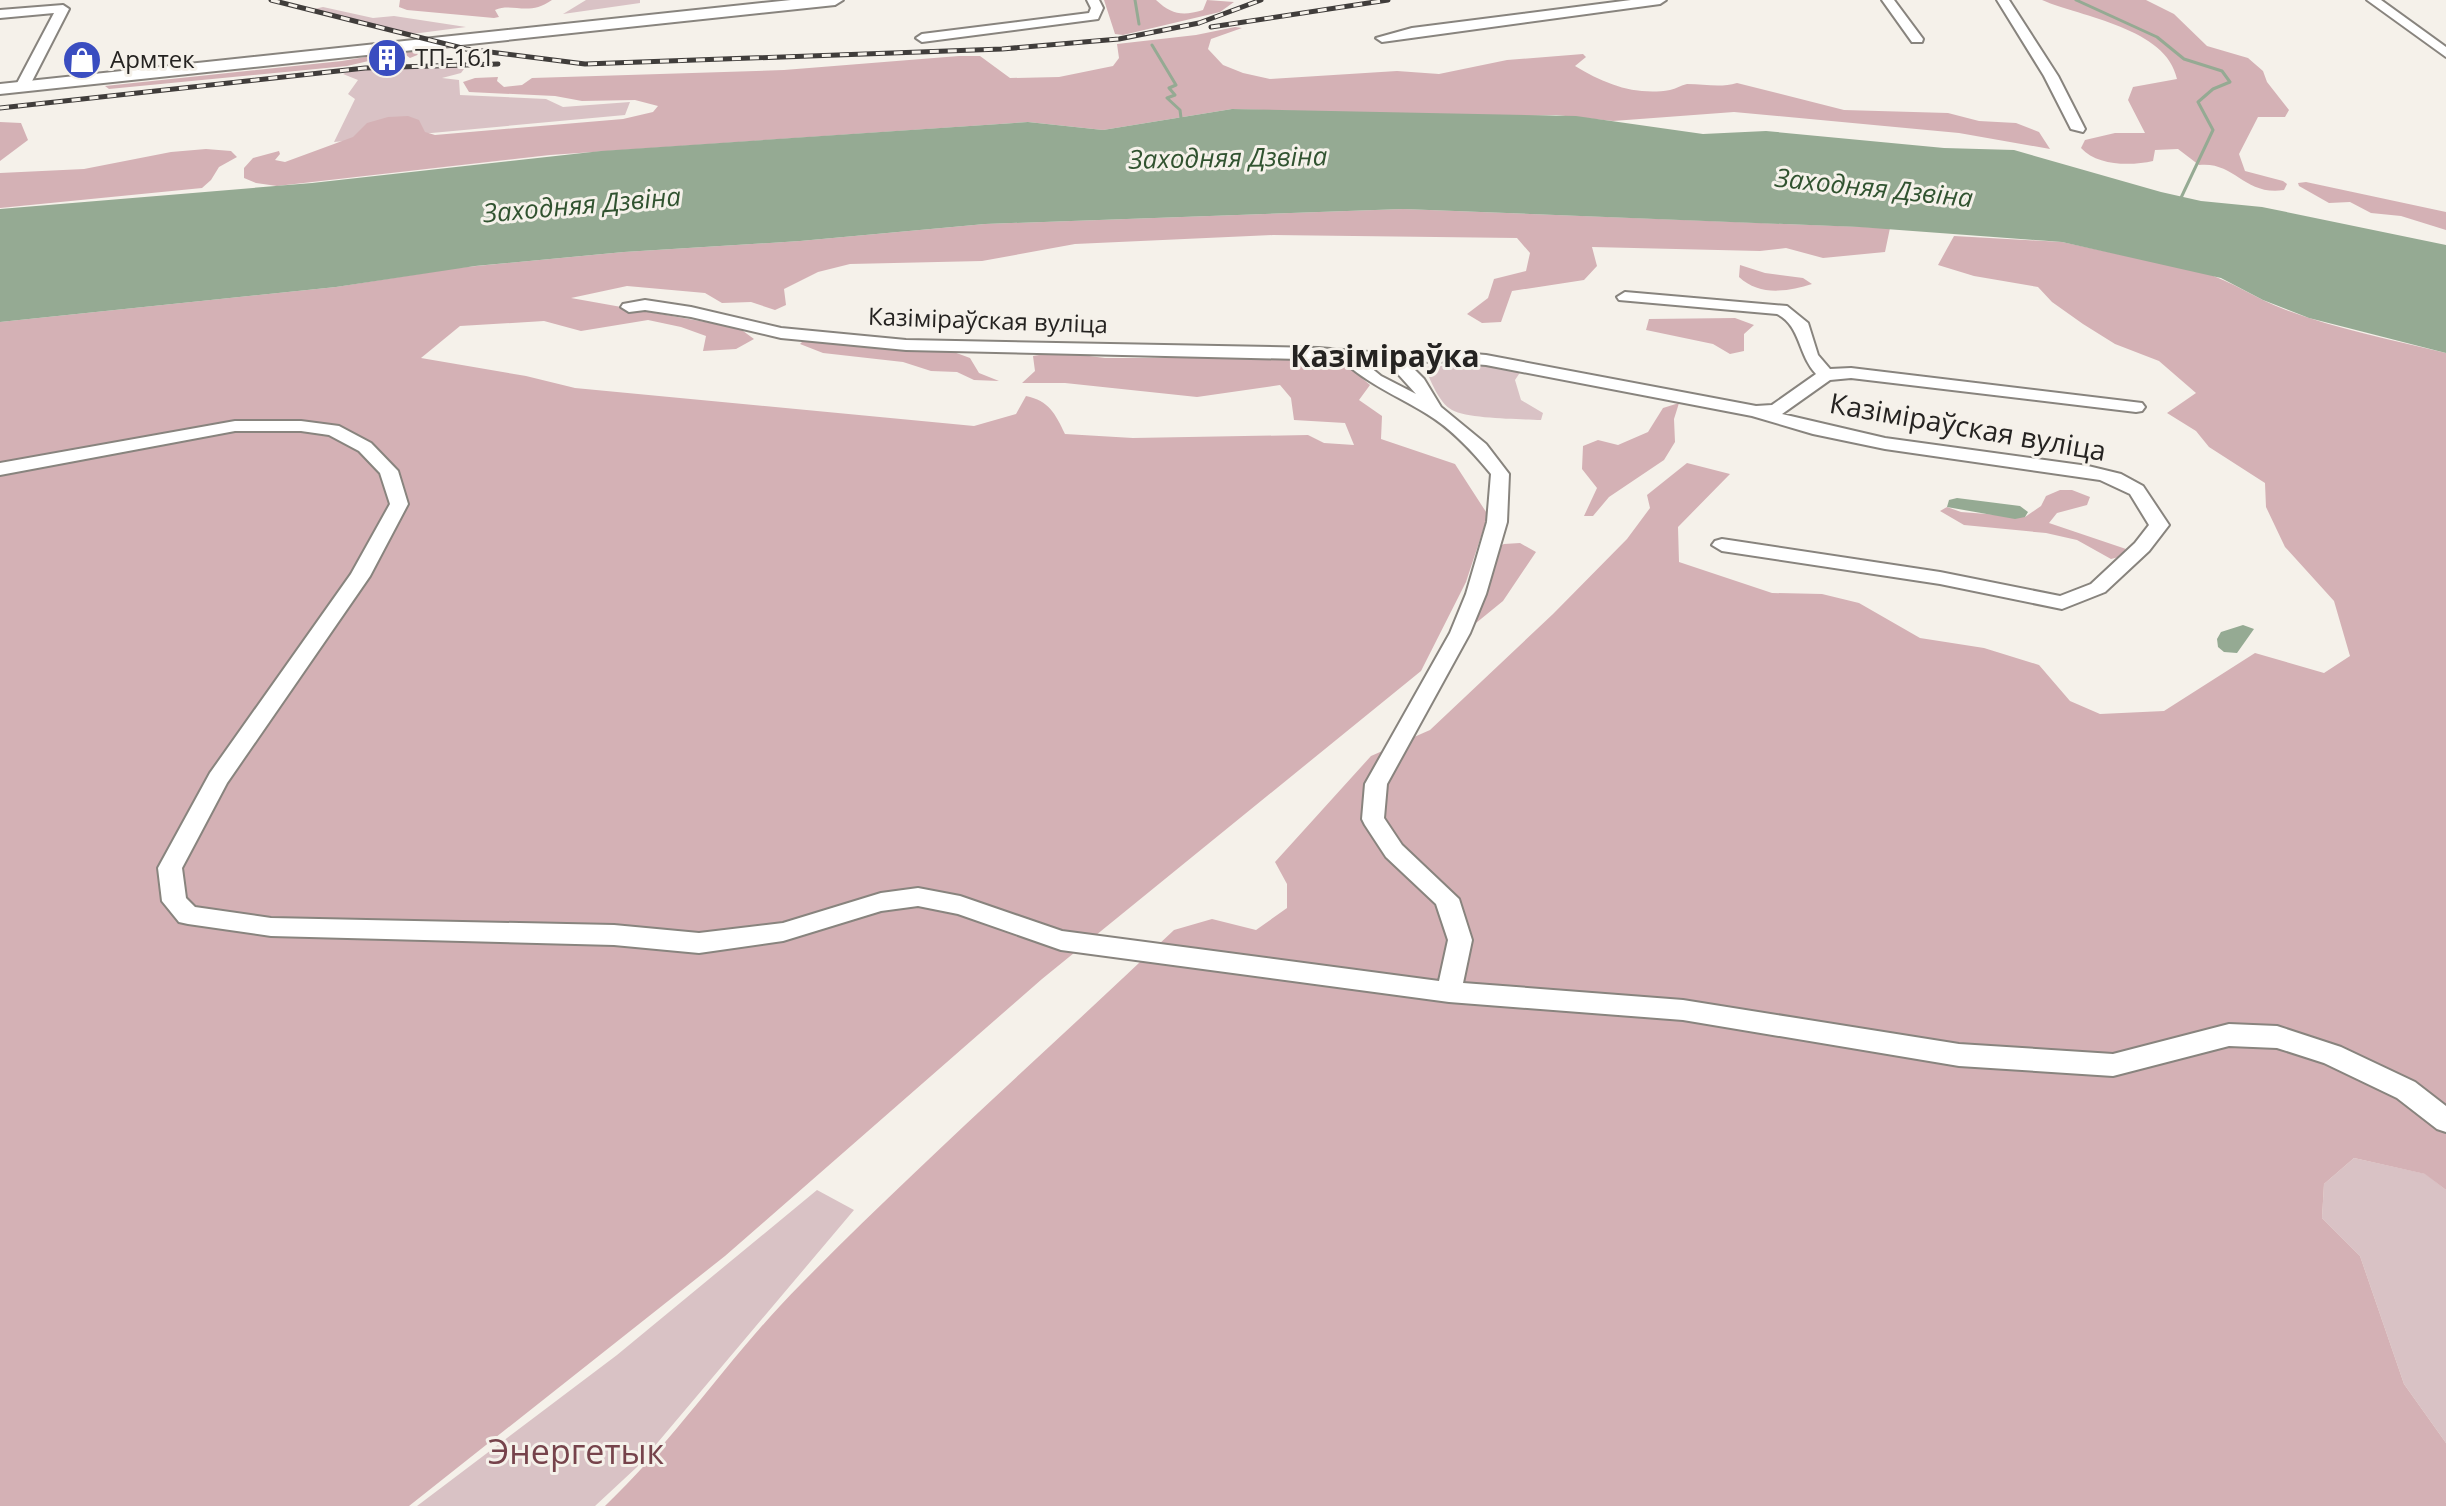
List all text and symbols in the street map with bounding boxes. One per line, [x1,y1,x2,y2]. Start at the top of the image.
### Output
building icon: ТП-161 [366,37,408,79]
shop icon: Армтек [61,39,103,81]
place label: ТП-161 [415,40,495,73]
place label: Армтек [110,42,195,75]
water label: Заходняя Дзвіна [1127,137,1328,177]
water label: Заходняя Дзвіна [1772,159,1975,215]
water label: Заходняя Дзвіна [480,177,683,231]
street label: Казіміраўская вуліца [868,299,1109,340]
district label: Казіміраўка [1290,335,1480,376]
street label: Казіміраўская вуліца [1827,383,2109,469]
park label: Энергетык [488,1428,665,1474]

